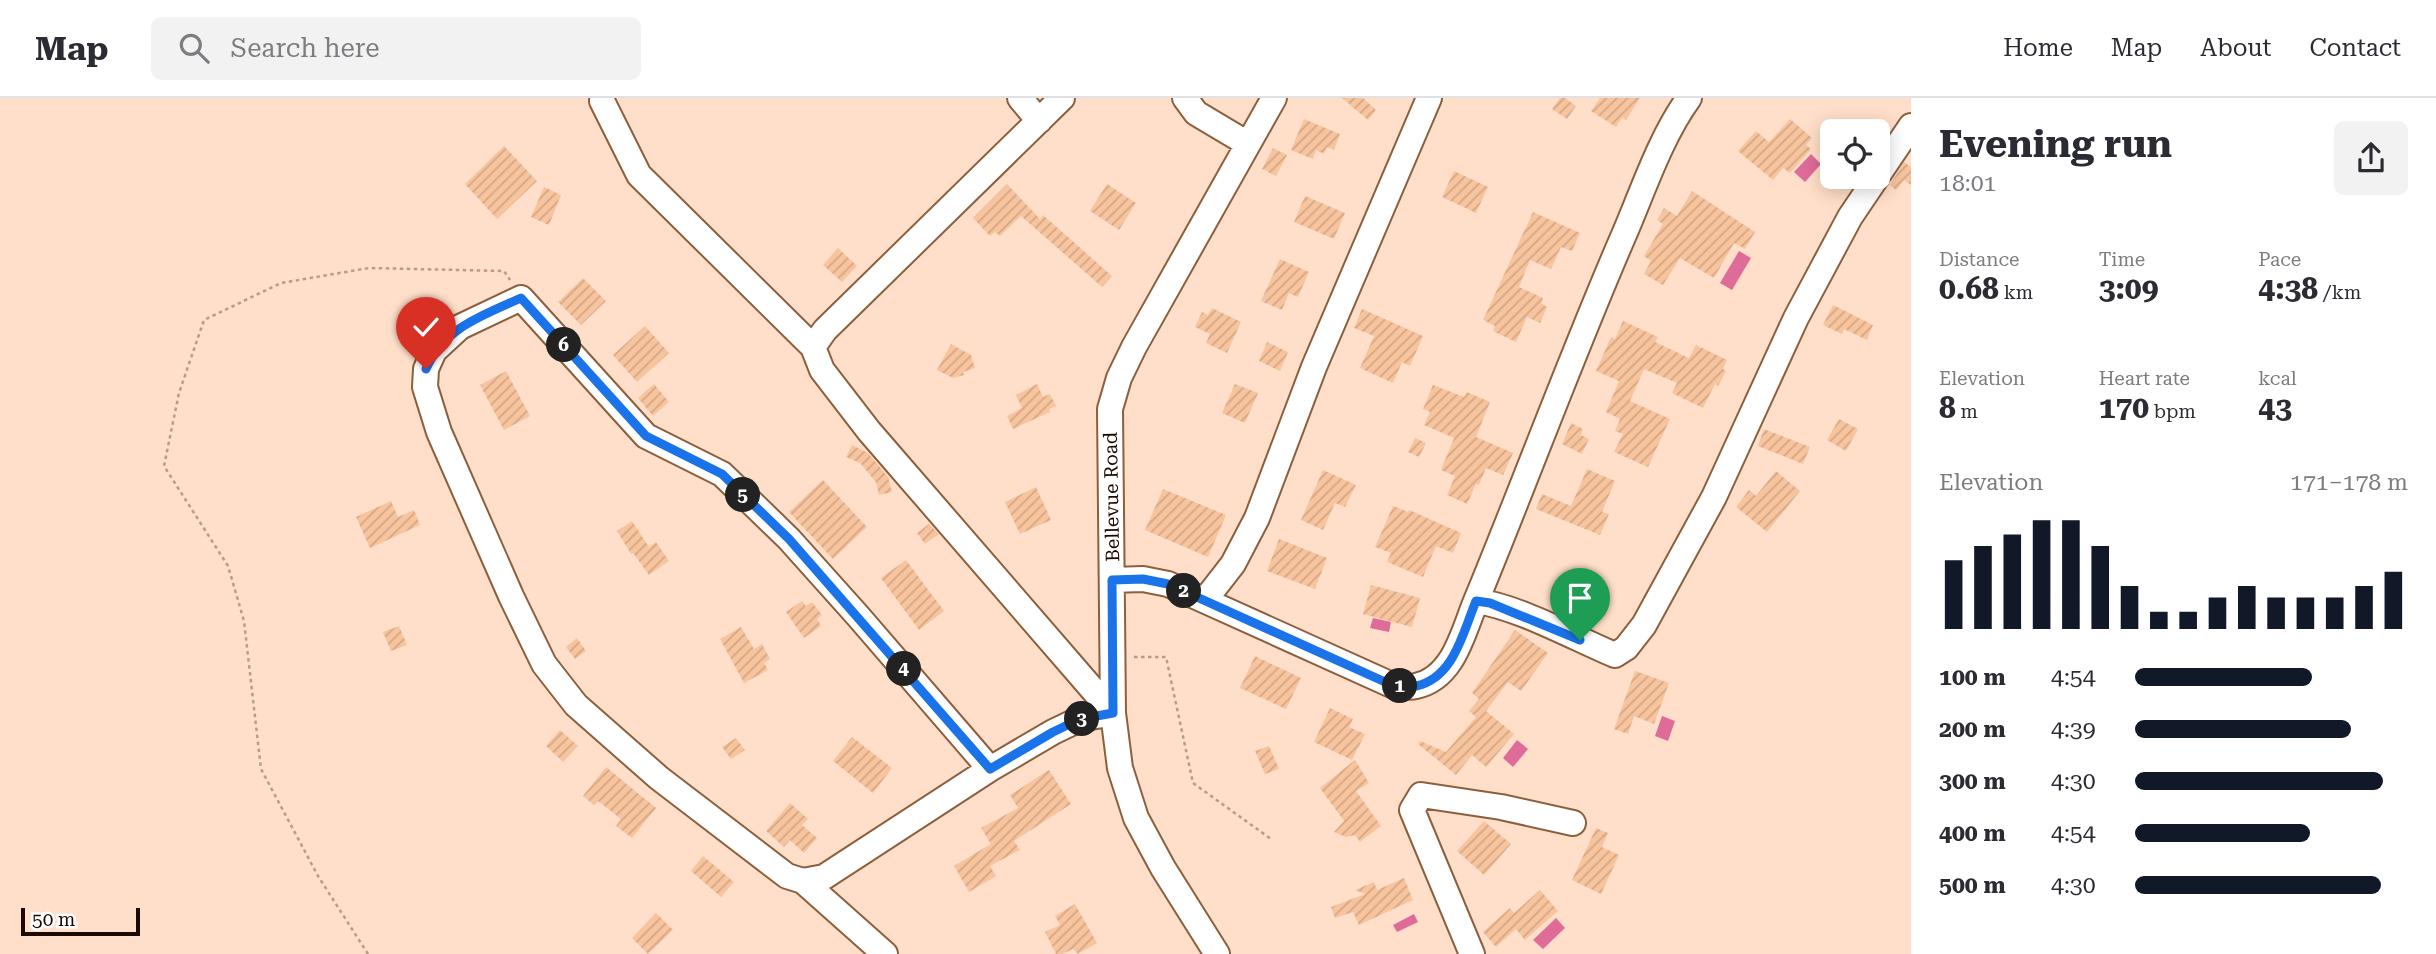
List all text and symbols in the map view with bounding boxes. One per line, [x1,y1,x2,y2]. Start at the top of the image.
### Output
search box [151,17,641,80]
text: Map [35,29,109,68]
icon: search [175,29,213,67]
text: Search here [231,33,380,63]
text: Home [2003,34,2073,62]
text: Map [2111,34,2162,62]
text: About [2200,34,2271,62]
text: Contact [2309,34,2401,62]
map controls [1820,119,1890,189]
button: locate [1820,119,1890,189]
button: share [2334,121,2408,195]
text: Evening run [1939,122,2172,166]
text: 18:01 [1939,170,1996,197]
text: Distance [1939,248,2019,271]
text: Time [2099,248,2145,271]
text: Pace [2258,248,2301,271]
text: 0.68 [1939,271,1999,306]
text: 3:09 [2099,271,2158,306]
text: 4:38 [2258,271,2318,306]
text: km [1999,281,2033,304]
text: /km [2318,281,2361,304]
pin [396,297,456,369]
icon: check [407,308,445,346]
pin: 6 [546,328,582,362]
text: 6 [558,333,569,356]
text: Elevation [1939,367,2025,390]
text: Heart rate [2099,367,2190,390]
text: kcal [2258,367,2297,390]
text: 8 [1939,390,1956,425]
text: 170 [2099,390,2149,425]
text: 43 [2258,390,2292,425]
text: m [1956,400,1978,423]
text: bpm [2149,400,2196,423]
street label: Bellevue Road [1099,432,1124,562]
text: Elevation [1939,469,2043,496]
text: 171–178 m [2290,469,2408,496]
pin: 5 [726,478,760,512]
text: 5 [737,483,748,506]
pin [1550,568,1610,640]
pin: 2 [1166,574,1202,608]
text: 2 [1178,579,1189,602]
icon: arrive [1561,579,1599,617]
pin: 4 [886,652,922,686]
text: 4 [898,657,909,680]
text: 100 m [1939,664,2006,691]
text: 4:54 [2051,664,2096,691]
pin: 1 [1382,668,1418,704]
text: 1 [1394,674,1405,697]
pin: 3 [1064,702,1100,736]
text: 3 [1076,707,1087,730]
text: 200 m [1939,716,2006,743]
text: 4:39 [2051,716,2096,743]
text: 300 m [1939,768,2006,795]
text: 4:30 [2051,768,2096,795]
text: 400 m [1939,820,2006,847]
text: 4:54 [2051,820,2096,847]
text: 500 m [1939,872,2006,899]
text: 4:30 [2051,872,2096,899]
scale bar [21,905,140,937]
text: 50 m [32,908,75,931]

